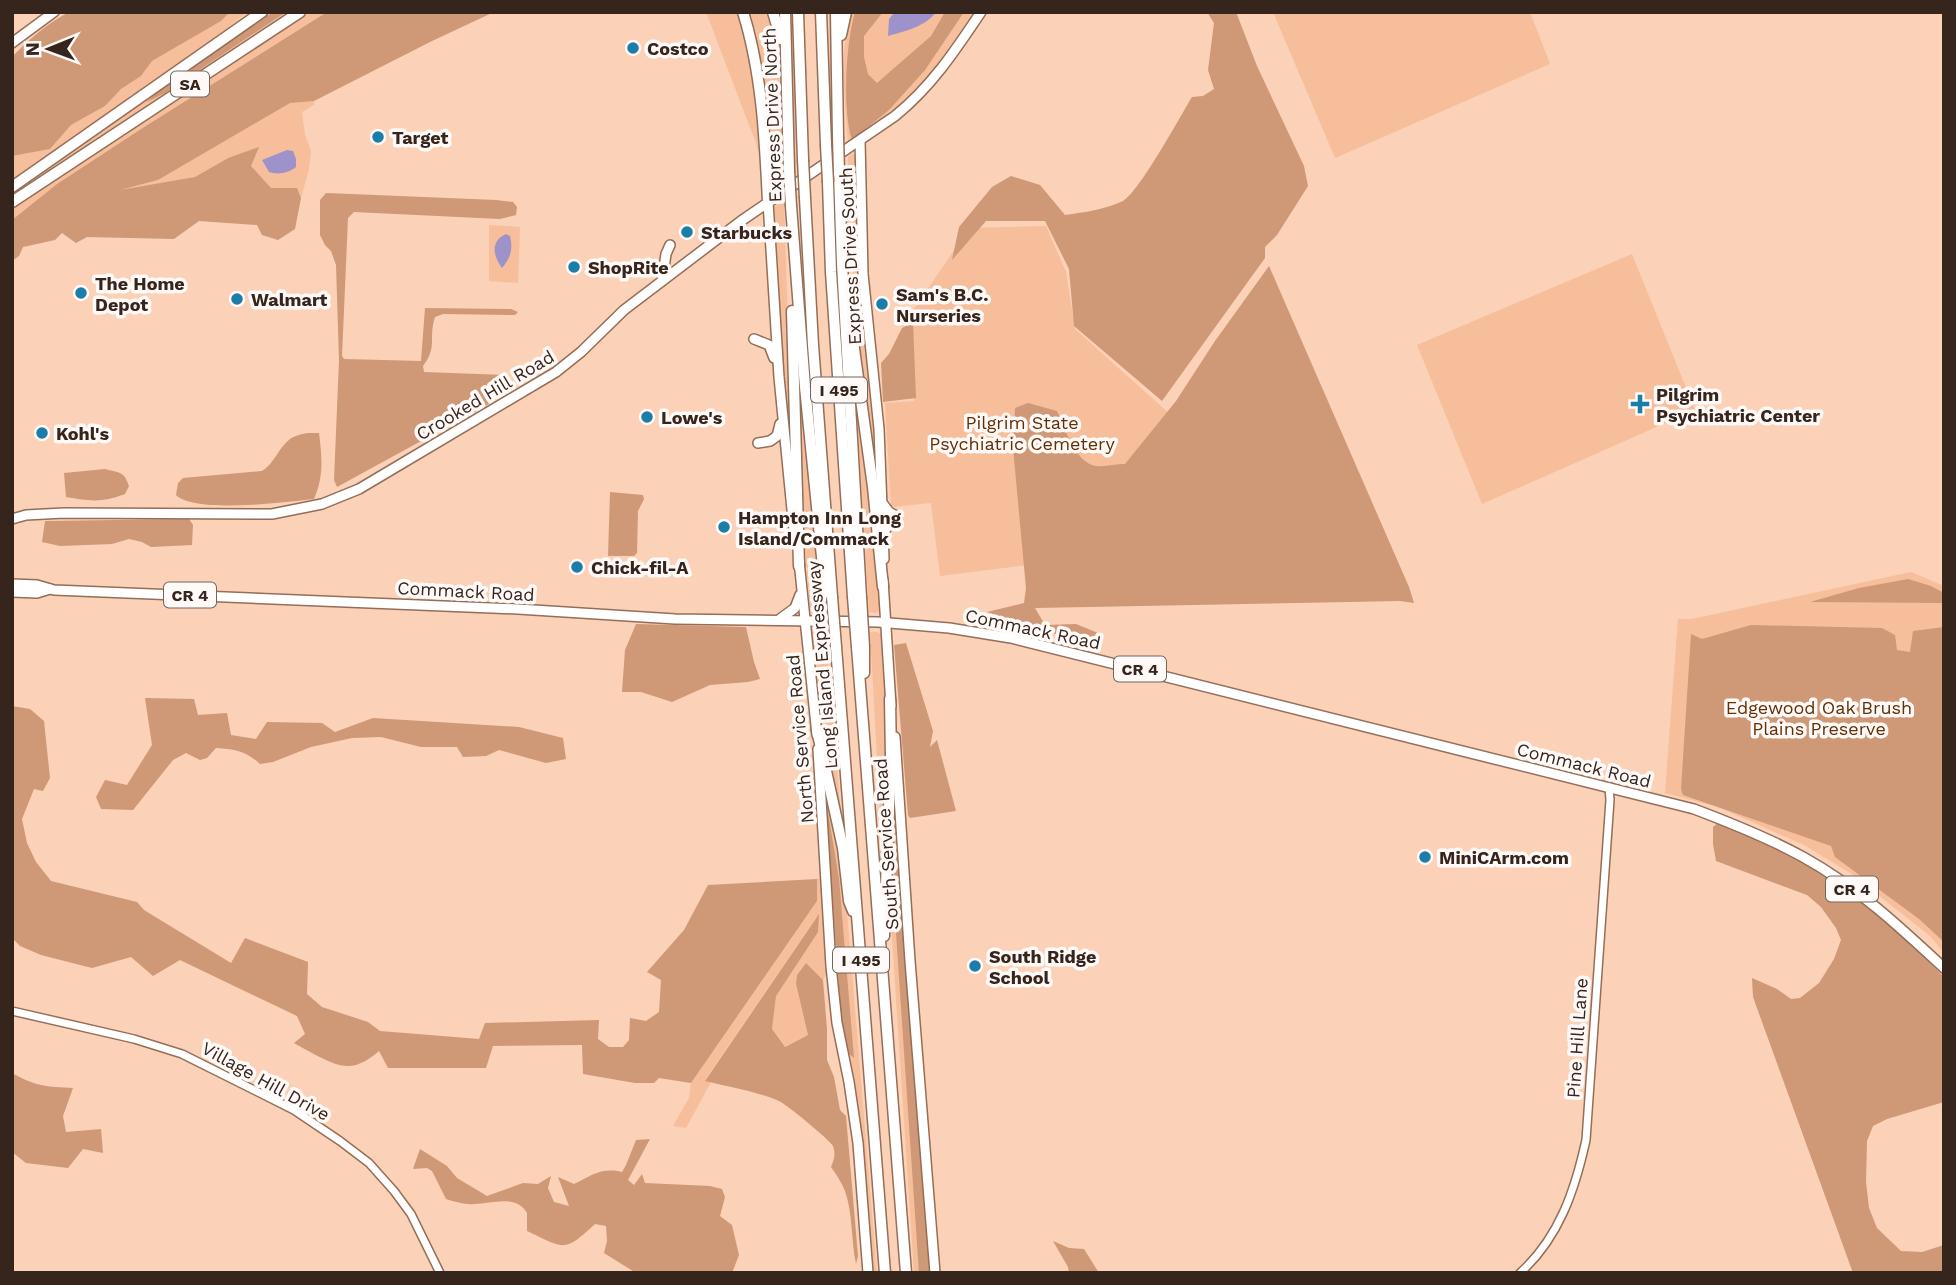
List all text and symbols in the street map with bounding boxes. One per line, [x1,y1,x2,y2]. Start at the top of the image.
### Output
north arrow [14,14,84,84]
street label: Express Drive North [758,27,786,203]
place label: Costco [647,38,709,59]
marker: Costco [625,40,641,56]
text: N [21,42,44,57]
road number: SA [171,72,209,96]
place label: Target [392,127,449,148]
marker: Target [370,129,386,145]
street label: Express Drive South [835,167,865,345]
place label: Starbucks [701,222,793,243]
marker: Starbucks [679,224,695,240]
place label: ShopRite [588,257,669,278]
marker: ShopRite [566,259,582,275]
place label: The Home Depot [95,273,185,315]
place label: Sam's B.C. Nurseries [896,284,988,326]
marker: The Home Depot [73,285,89,301]
place label: Walmart [251,289,327,310]
marker: Walmart [229,291,245,307]
marker: Sam's B.C. Nurseries [874,296,890,312]
street label: Crooked Hill Road [412,346,558,444]
road number: I 495 [811,378,867,402]
place label: Pilgrim Psychiatric Center [1656,384,1820,426]
marker: Pilgrim Psychiatric Center [1630,394,1650,414]
place label: Lowe's [661,407,723,428]
marker: Lowe's [639,409,655,425]
park label: Pilgrim State Psychiatric Cemetery [929,412,1115,454]
place label: Kohl's [56,423,109,444]
marker: Kohl's [34,425,50,441]
place label: Hampton Inn Long Island/Commack [738,507,902,549]
marker: Hampton Inn Long Island/Commack [716,519,732,535]
place label: Chick-fil-A [591,557,689,578]
marker: Chick-fil-A [569,559,585,575]
street label: Long Island Expressway [802,559,842,770]
street label: Commack Road [397,577,535,605]
road number: CR 4 [164,582,216,608]
street label: Commack Road [964,604,1102,654]
street label: North Service Road [782,654,818,824]
road number: CR 4 [1114,656,1166,682]
park label: Edgewood Oak Brush Plains Preserve [1726,697,1912,739]
street label: Commack Road [1515,738,1653,792]
street label: South Service Road [870,757,902,931]
place label: MiniCArm.com [1439,847,1569,868]
marker: MiniCArm.com [1417,849,1433,865]
road number: CR 4 [1826,876,1878,902]
place label: South Ridge School [989,946,1096,988]
road number: I 495 [833,948,889,972]
marker: South Ridge School [967,958,983,974]
street label: Pine Hill Lane [1562,977,1592,1099]
street label: Village Hill Drive [198,1037,334,1125]

